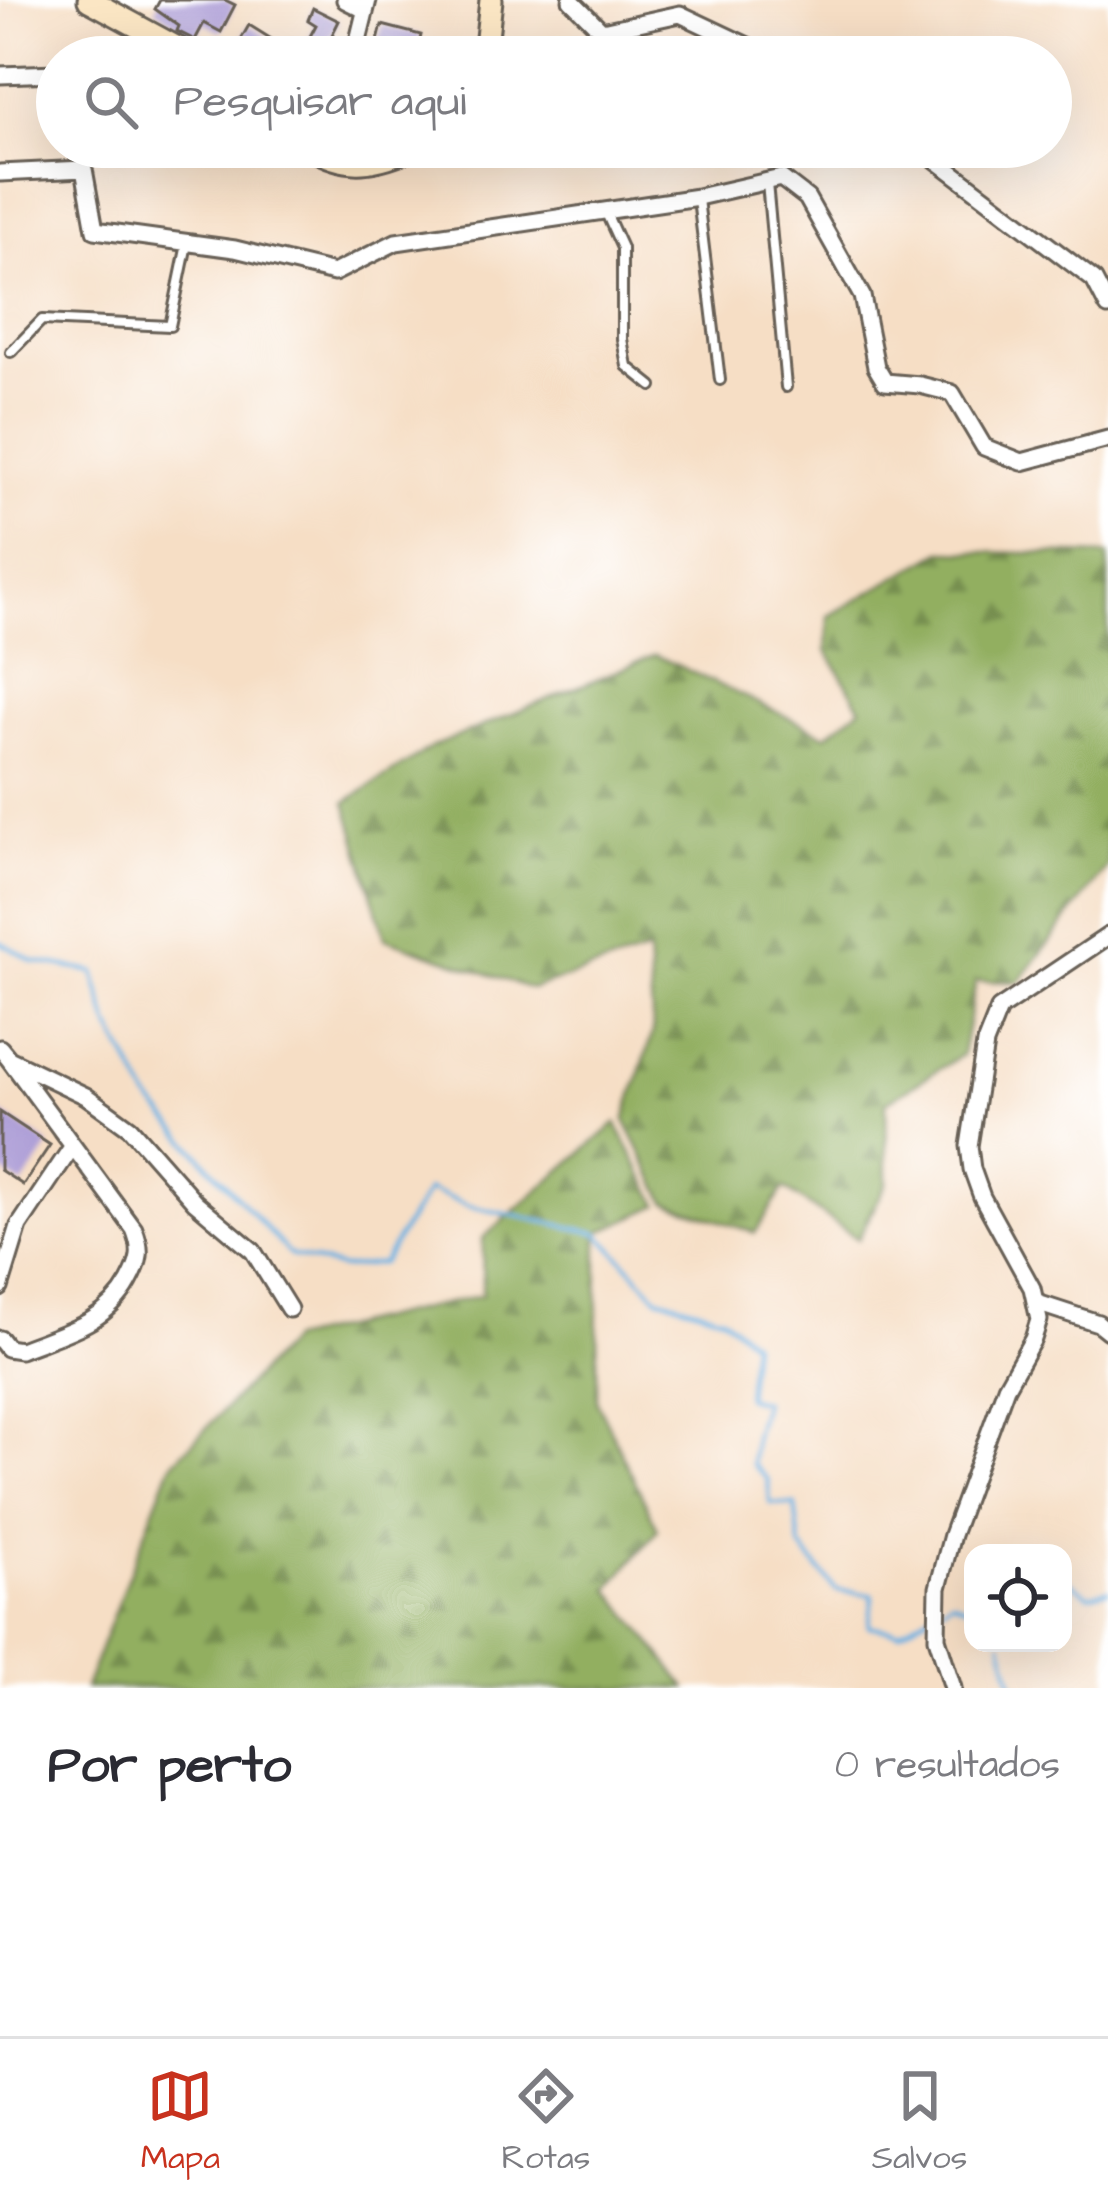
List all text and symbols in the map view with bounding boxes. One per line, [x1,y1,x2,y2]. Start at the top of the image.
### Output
search box [36,36,1072,168]
icon: search [78,69,144,135]
text: Pesquisar aqui [174,71,466,133]
map controls [964,1544,1072,1652]
button: locate [964,1544,1072,1652]
text: Por perto [48,1731,291,1802]
text: 0 resultados [835,1739,1060,1793]
tab: Mapa [141,2063,220,2181]
tab: Rotas [502,2063,590,2181]
tab: Salvos [872,2063,967,2181]

